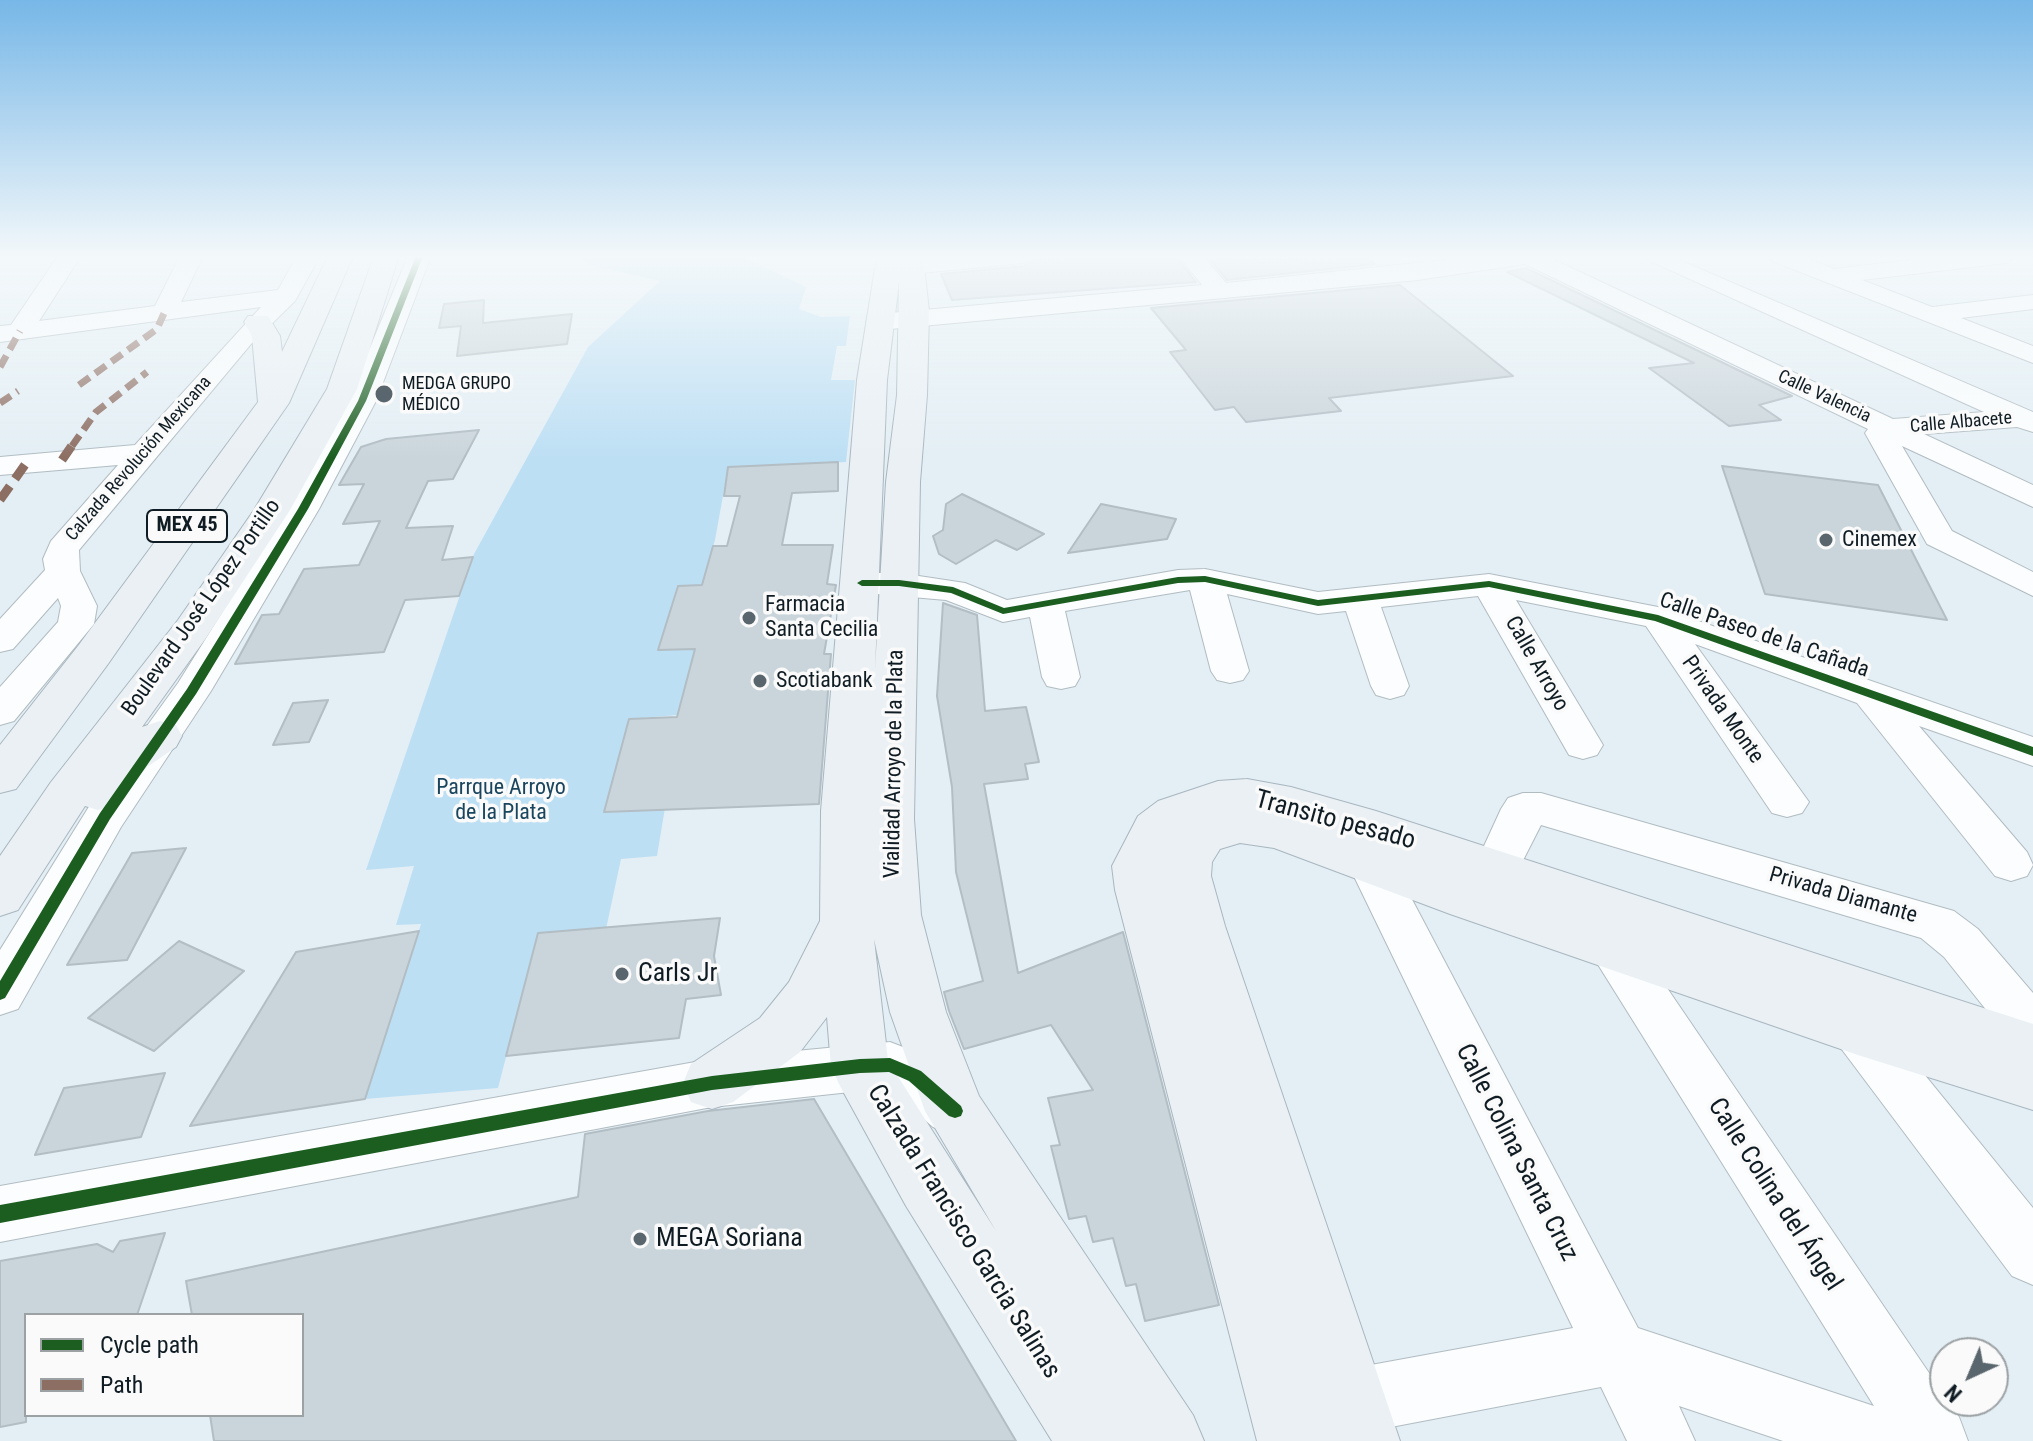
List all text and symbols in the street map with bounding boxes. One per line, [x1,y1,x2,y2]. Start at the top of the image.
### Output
street label: Calle Valencia [1774,366,1874,428]
street label: Calzada Revolución Mexicana [62,372,216,546]
place label: MEDGA GRUPO MÉDICO [402,373,511,416]
marker: MEDGA GRUPO MÉDICO [373,383,395,405]
street label: Calle Albacete [1909,408,2013,438]
street label: Boulevard José López Portillo [117,494,287,722]
road number: MEX 45 [147,510,227,542]
place label: Cinemex [1842,527,1917,553]
marker: Cinemex [1817,531,1835,549]
street label: Calle Paseo de la Cañada [1656,588,1872,684]
place label: Farmacia Santa Cecilia [765,592,878,644]
marker: Farmacia Santa Cecilia [740,609,758,627]
street label: Calle Arroyo [1498,612,1574,716]
street label: Vialidad Arroyo de la Plata [880,649,910,879]
street label: Privada Monte [1675,651,1769,769]
place label: Scotiabank [776,668,873,694]
marker: Scotiabank [751,672,769,690]
park label: Parrque Arroyo de la Plata [436,775,566,826]
street label: Transito pesado [1251,785,1419,857]
street label: Privada Diamante [1766,862,1920,930]
place label: Carls Jr [638,958,717,990]
marker: Carls Jr [613,965,631,983]
street label: Calle Colina Santa Cruz [1448,1039,1584,1267]
street label: Calzada Francisco Garcia Salinas [860,1079,1066,1385]
street label: Calle Colina del Ángel [1700,1093,1848,1297]
place label: MEGA Soriana [656,1223,803,1255]
marker: MEGA Soriana [631,1230,649,1248]
legend [24,1313,304,1417]
text: Cycle path [100,1331,199,1359]
north arrow [1929,1337,2009,1417]
text: Path [100,1371,143,1399]
text: N [1940,1380,1967,1407]

